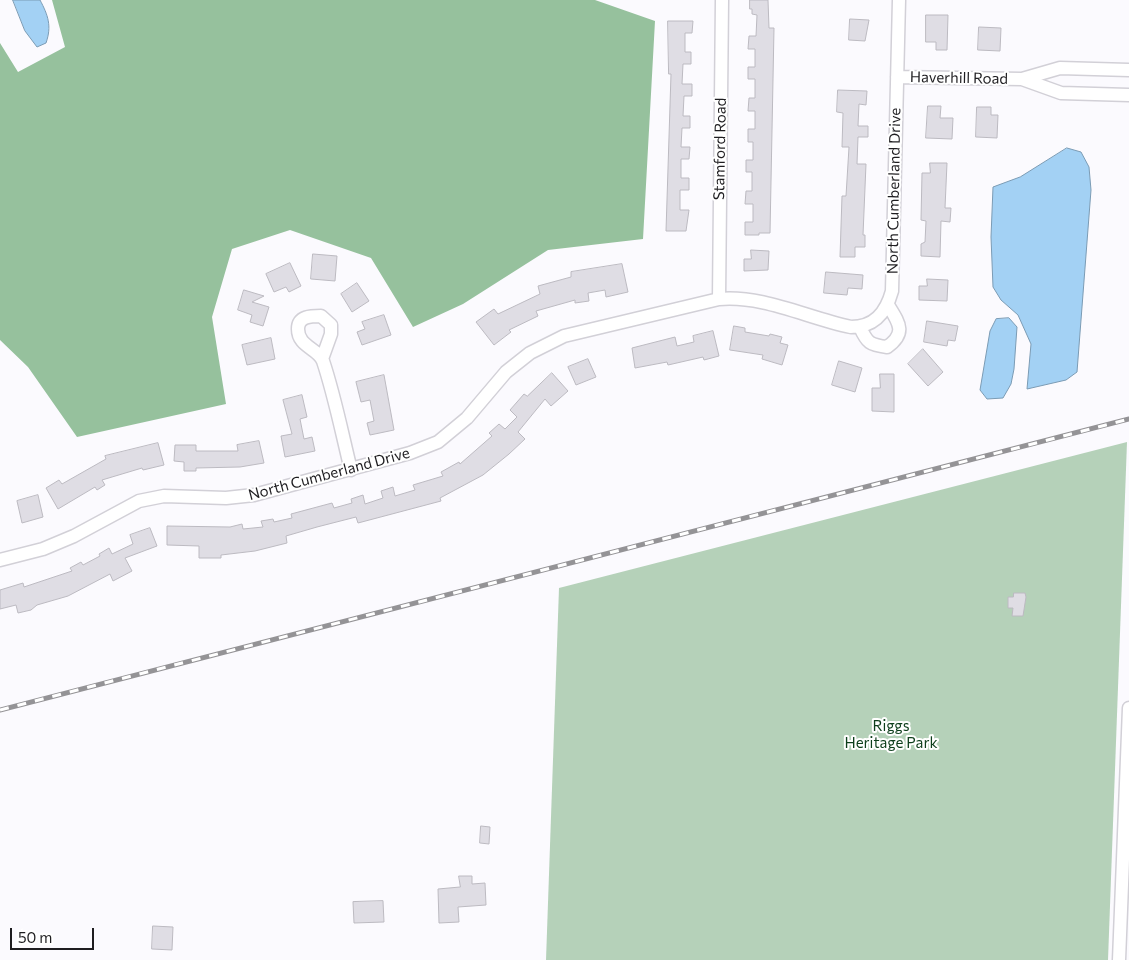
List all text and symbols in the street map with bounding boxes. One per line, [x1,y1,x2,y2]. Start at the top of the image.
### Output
street label: Haverhill Road [910,68,1008,88]
street label: Stamford Road [710,98,730,200]
street label: North Cumberland Drive [884,108,904,274]
street label: North Cumberland Drive [246,444,412,504]
park label: Riggs Heritage Park [844,717,938,752]
scale bar [12,918,96,950]
text: 50 m [18,928,52,946]

